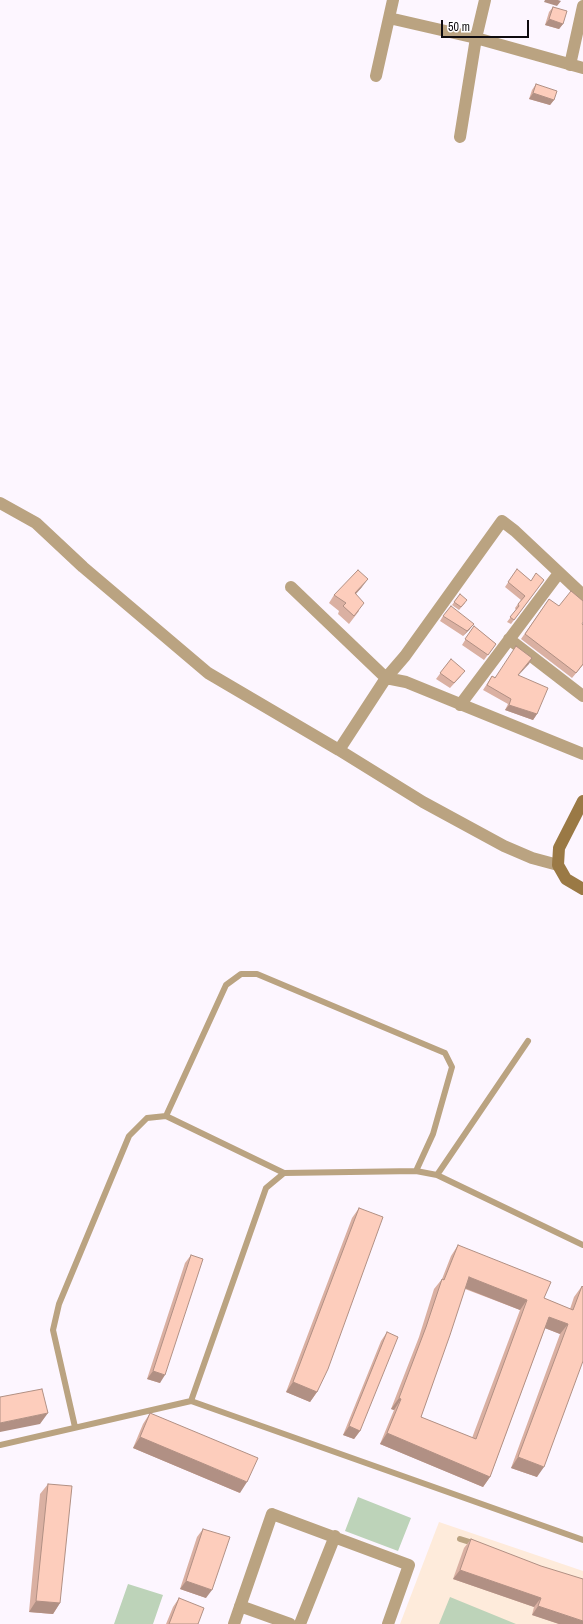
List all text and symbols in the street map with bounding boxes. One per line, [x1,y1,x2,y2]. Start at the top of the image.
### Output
scale bar [443,12,531,38]
text: 50 m [448,19,470,35]

